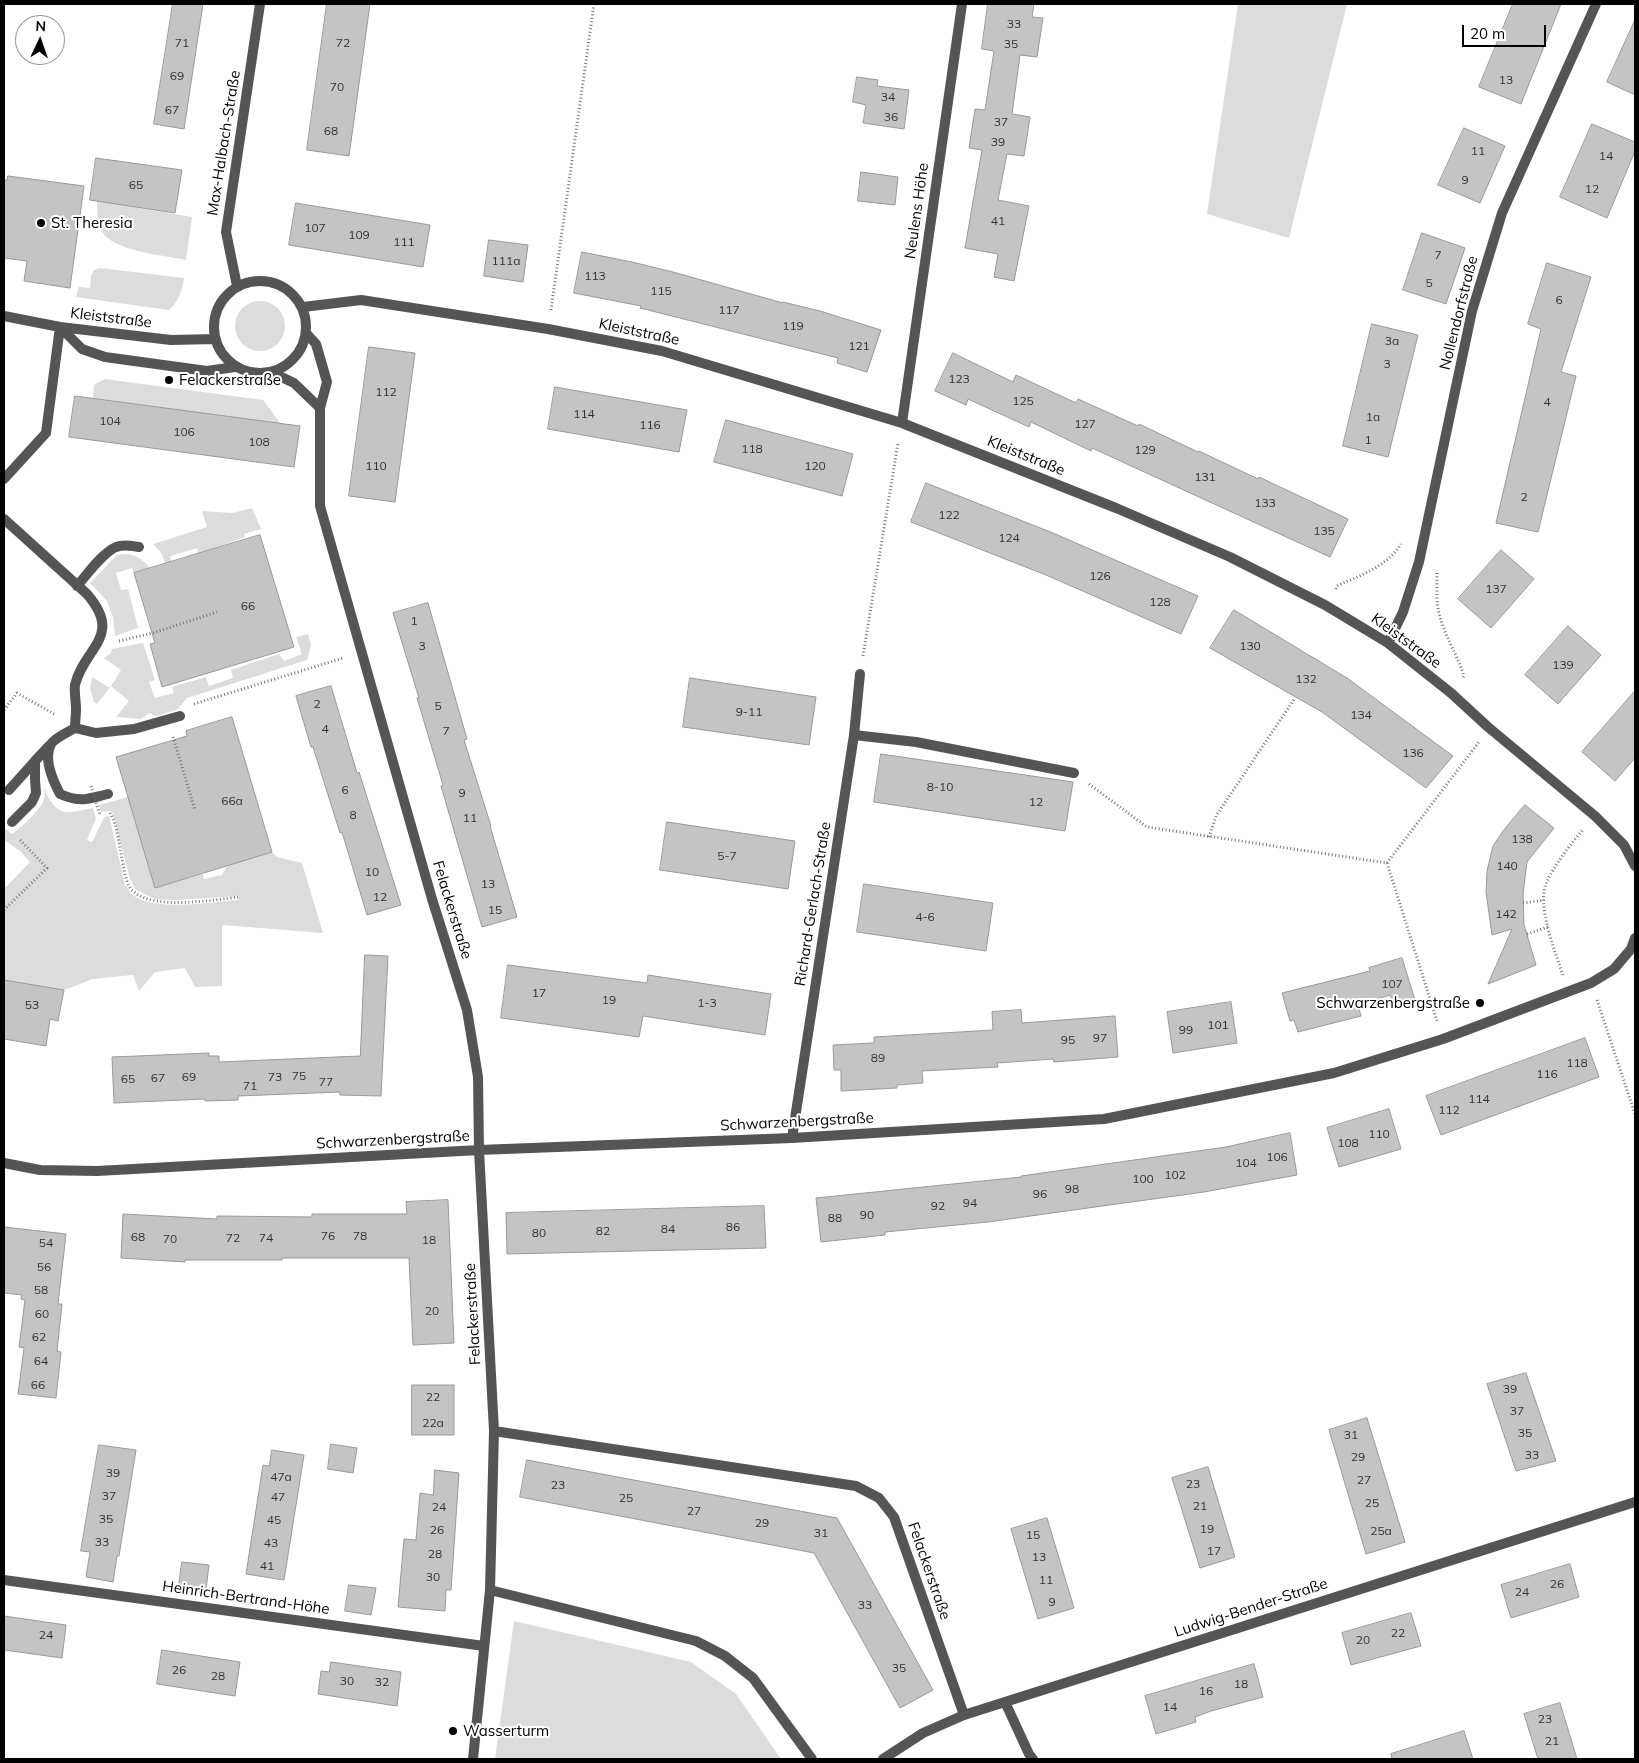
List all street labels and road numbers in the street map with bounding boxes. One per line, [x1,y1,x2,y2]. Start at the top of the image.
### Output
street label: Max-Halbach-Straße [204,69,244,217]
street label: Neulens Höhe [901,162,933,260]
street label: Nollendorfstraße [1436,254,1482,372]
street label: Kleiststraße [69,304,153,332]
street label: Kleiststraße [597,315,681,349]
street label: Kleiststraße [985,432,1067,480]
street label: Kleiststraße [1368,610,1444,672]
street label: Richard-Gerlach-Straße [791,821,835,987]
street label: Felackerstraße [428,859,476,961]
street label: Schwarzenbergstraße [720,1109,874,1135]
street label: Schwarzenbergstraße [316,1127,470,1153]
street label: Felackerstraße [461,1263,485,1365]
street label: Felackerstraße [904,1520,954,1622]
street label: Ludwig-Bender-Straße [1172,1575,1330,1641]
street label: Heinrich-Bertrand-Höhe [161,1577,331,1619]

